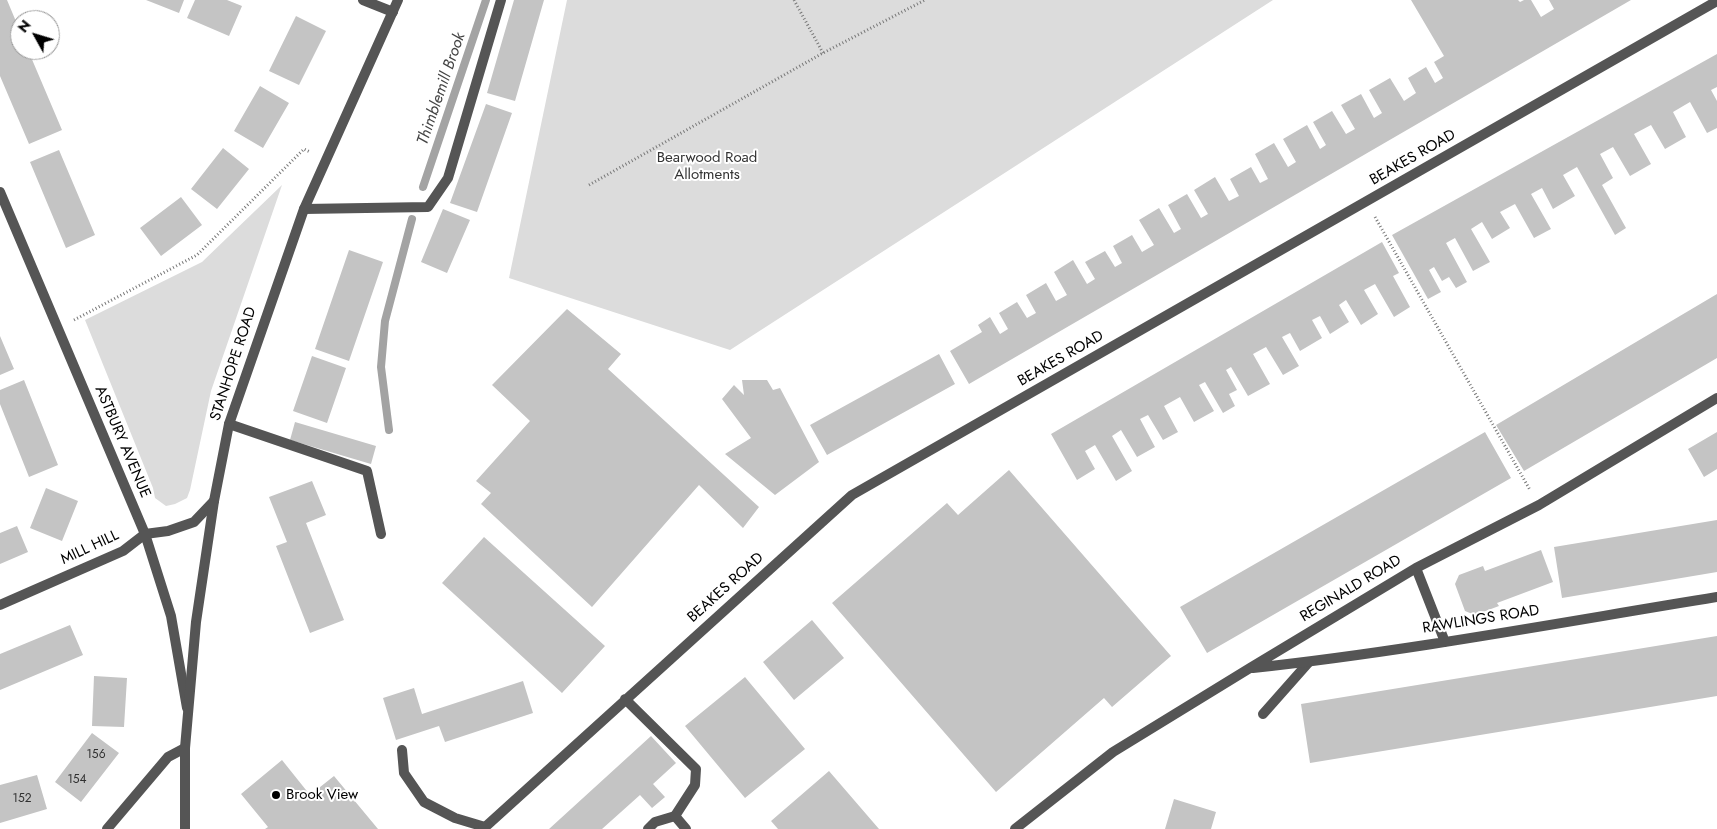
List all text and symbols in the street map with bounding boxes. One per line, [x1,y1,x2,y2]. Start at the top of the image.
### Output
north arrow [10,10,60,60]
text: N [13,16,35,37]
water label: Thimblemill Brook [414,30,470,148]
street label: BEAKES ROAD [1367,126,1459,190]
park label: Bearwood Road Allotments [657,149,757,184]
street label: STANHOPE ROAD [207,305,261,423]
street label: BEAKES ROAD [1015,327,1107,391]
street label: ASTBURY AVENUE [90,383,154,501]
street label: MILL HILL [58,527,122,569]
street label: BEAKES ROAD [684,549,768,627]
street label: REGINALD ROAD [1297,552,1405,626]
street label: RAWLINGS ROAD [1421,602,1541,638]
house number: 156 [86,748,106,762]
house number: 154 [67,773,87,787]
place label: Brook View [286,786,358,804]
marker: Brook View [270,789,282,801]
house number: 152 [13,792,31,806]

